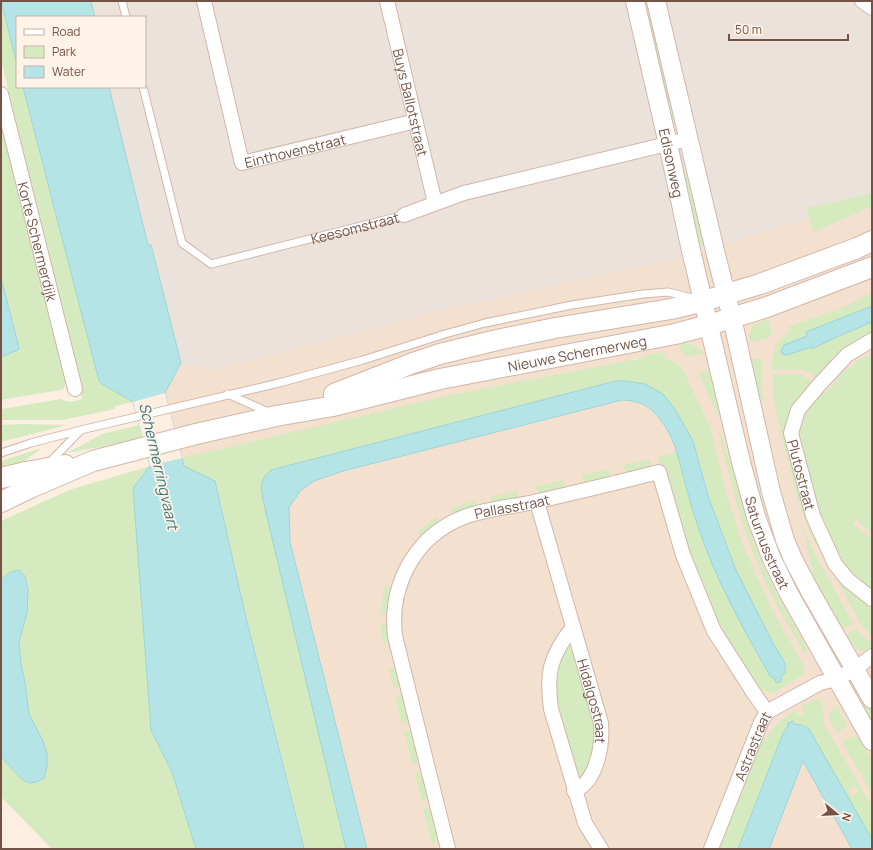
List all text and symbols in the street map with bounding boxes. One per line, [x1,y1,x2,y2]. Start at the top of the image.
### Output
legend [16,16,146,88]
scale bar [729,16,848,42]
text: 50 m [735,21,762,38]
text: Road [52,23,80,40]
text: Park [52,43,77,60]
street label: Buys Ballotstraat [389,46,433,158]
text: Water [52,63,86,80]
street label: Edisonweg [655,126,689,199]
street label: Einthovenstraat [242,129,348,172]
street label: Korte Schermerdijk [14,180,62,304]
street label: Keesomstraat [309,207,401,248]
street label: Nieuwe Schermerweg [506,330,648,375]
water label: Schermerringvaart [134,401,184,533]
street label: Plutostraat [784,437,821,513]
street label: Pallasstraat [472,489,552,523]
street label: Saturnusstraat [741,494,795,592]
street label: Hidalgostraat [573,656,611,745]
street label: Astrastraat [729,707,775,783]
north arrow [817,794,857,834]
text: N [839,811,855,823]

